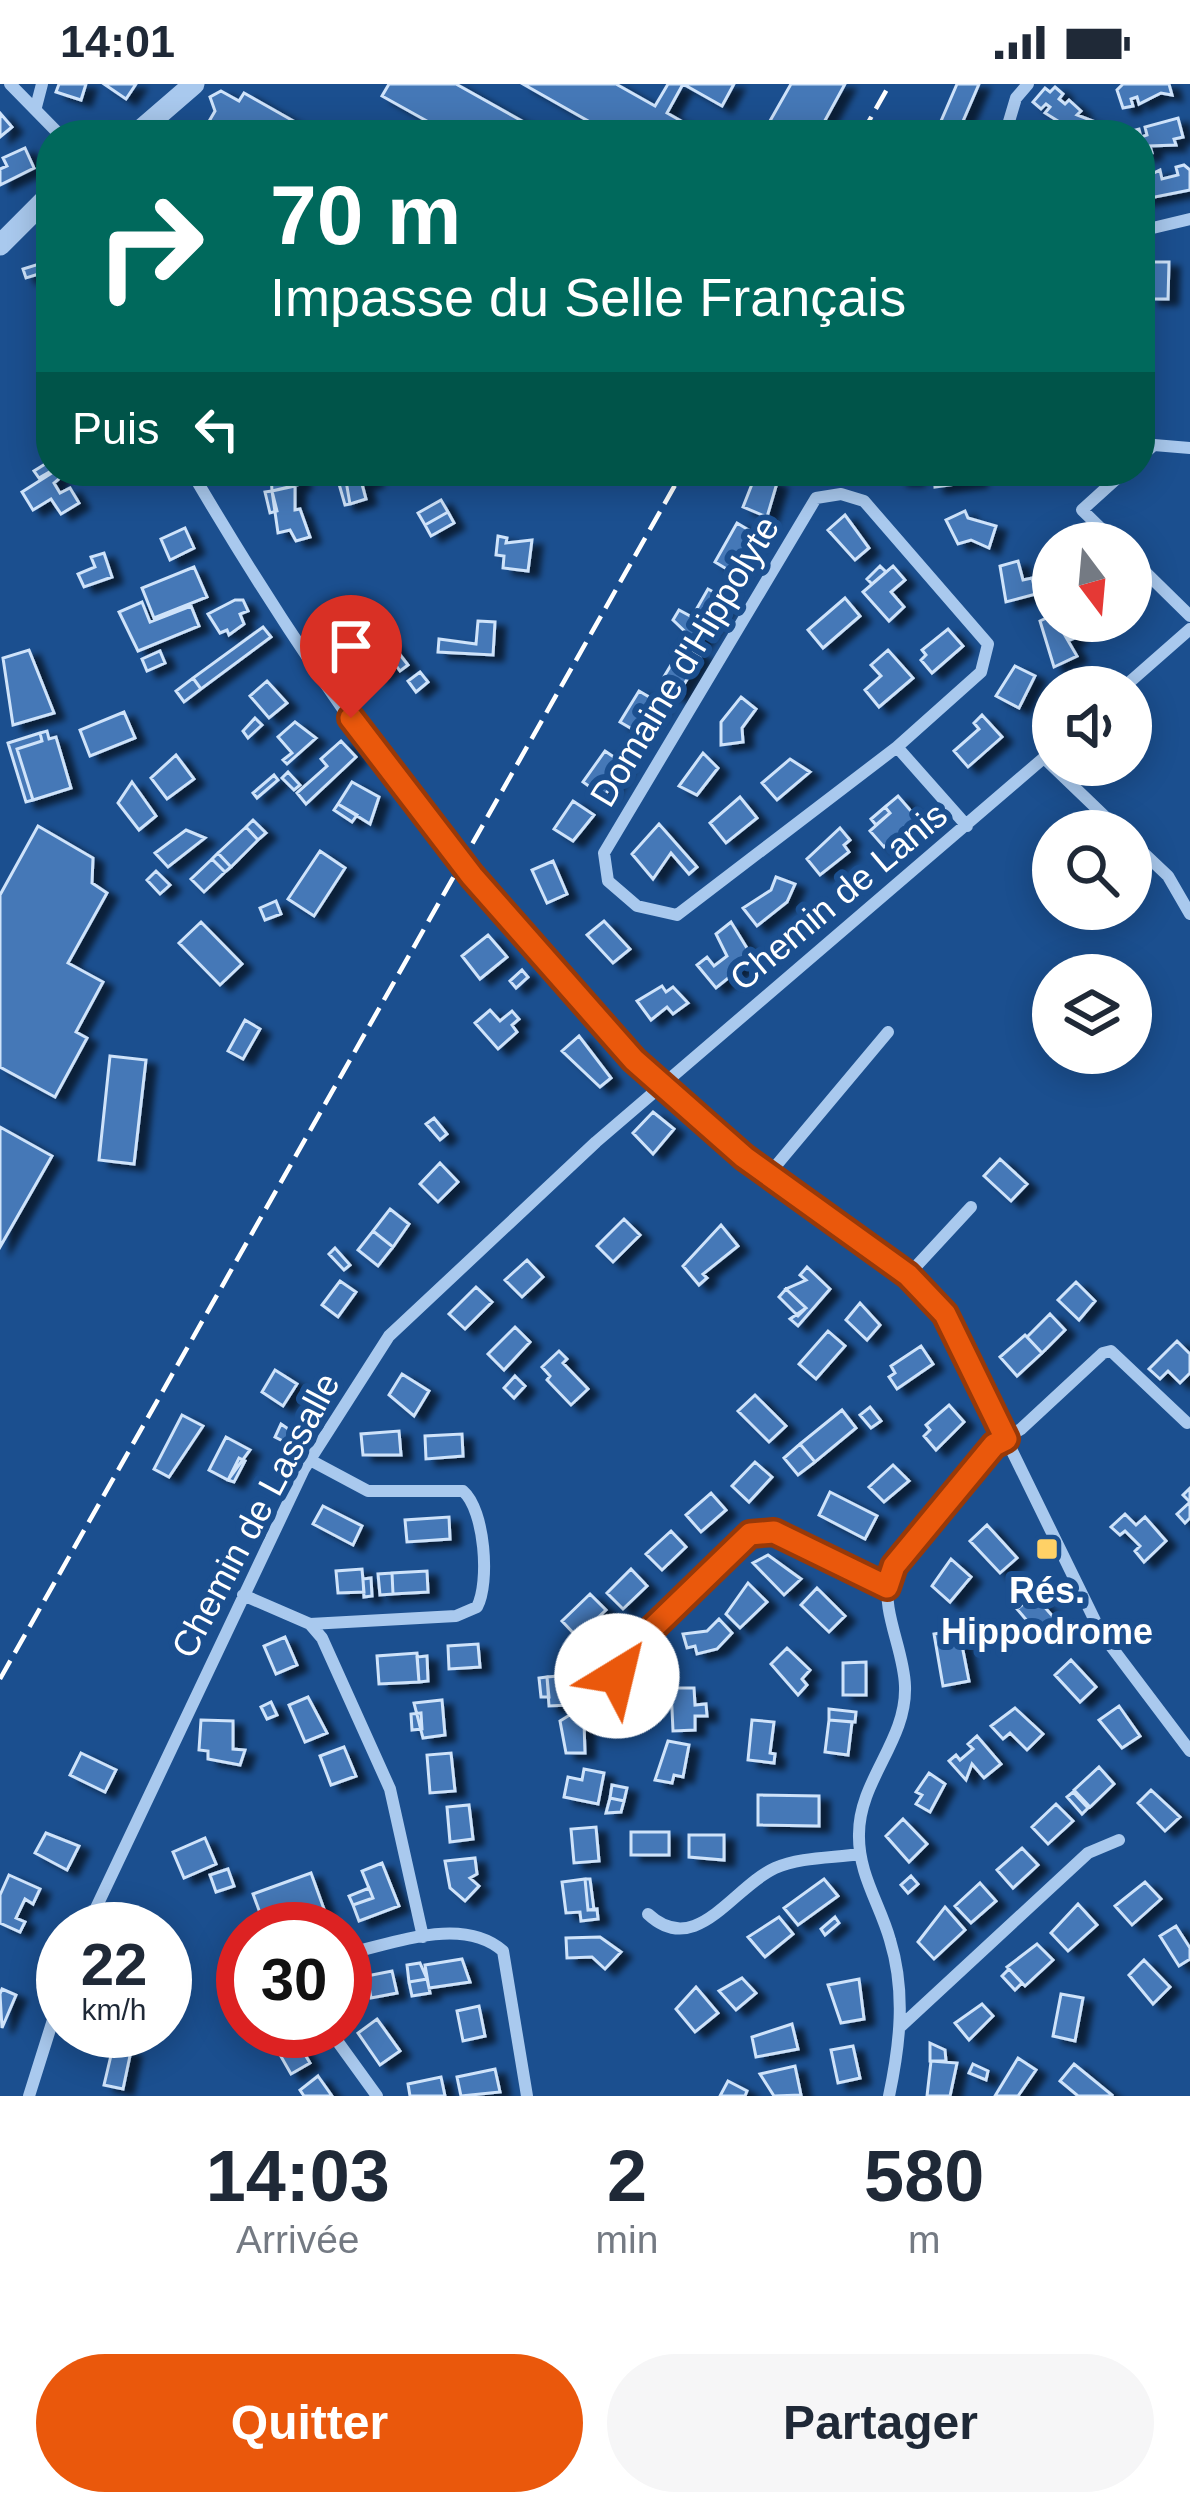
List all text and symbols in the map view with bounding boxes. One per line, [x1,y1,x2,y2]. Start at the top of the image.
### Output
text: 14:01 [60,16,175,67]
icon: right [72,168,228,324]
text: 70 m [270,168,461,262]
text: Impasse du Selle Français [270,267,906,327]
icon: left [184,396,250,462]
text: Puis [72,403,160,454]
street label: Domaine d'Hippolyte [582,509,787,814]
north arrow [1032,522,1152,642]
map controls [1032,522,1152,1074]
pin [300,595,402,718]
icon: arrive [318,613,384,679]
button: sound [1032,666,1152,786]
street label: Chemin de Lanis [722,794,955,999]
button: search [1032,810,1152,930]
button: layers [1032,954,1152,1074]
street label: Chemin de Lassalle [163,1366,348,1664]
marker: Rés. Hippodrome [1034,1536,1060,1562]
place label: Rés. Hippodrome [941,1570,1153,1652]
position arrow [554,1613,680,1739]
speed limit sign: 30 [216,1902,372,2058]
text: 22 [81,1931,147,1998]
text: km/h [81,1993,147,2026]
text: 14:03 [206,2136,390,2216]
text: 2 [607,2136,647,2216]
text: 580 [864,2136,984,2216]
text: Arrivée [236,2218,360,2261]
text: min [596,2218,658,2261]
text: m [908,2218,940,2261]
button: Quitter [36,2354,583,2492]
button: Partager [607,2354,1154,2492]

